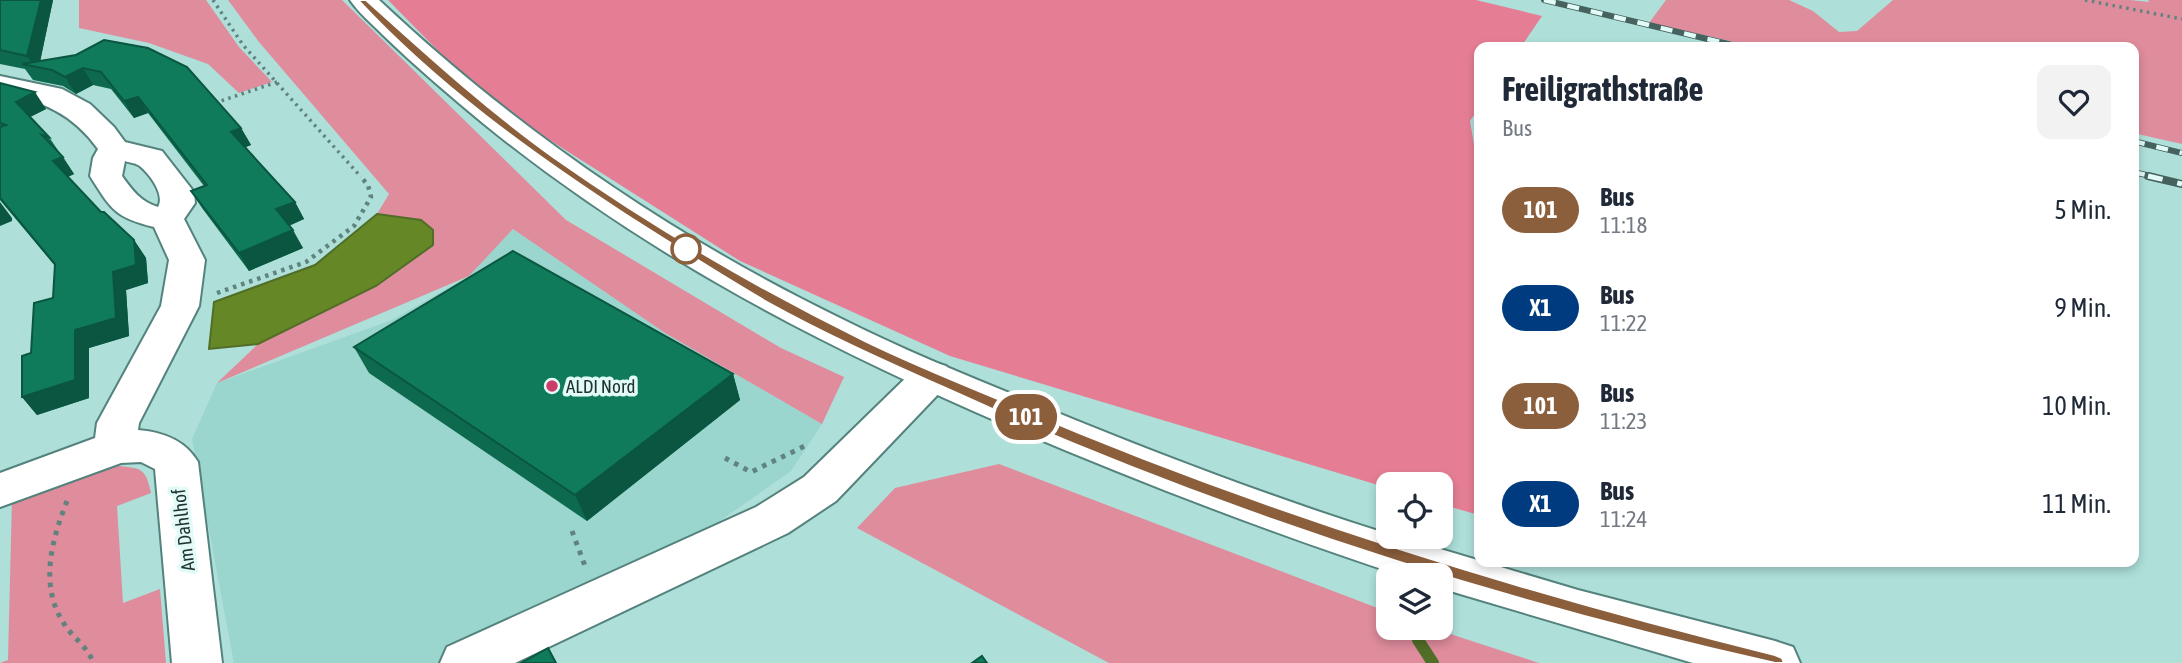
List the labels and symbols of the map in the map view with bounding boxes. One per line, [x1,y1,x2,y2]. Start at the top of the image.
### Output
unlabelled marker [671,234,701,264]
place label: ALDI Nord [566,375,636,397]
marker: ALDI Nord [544,378,560,394]
line badge: 101 [986,394,1066,440]
street label: Am Dahlhof [167,488,199,572]

